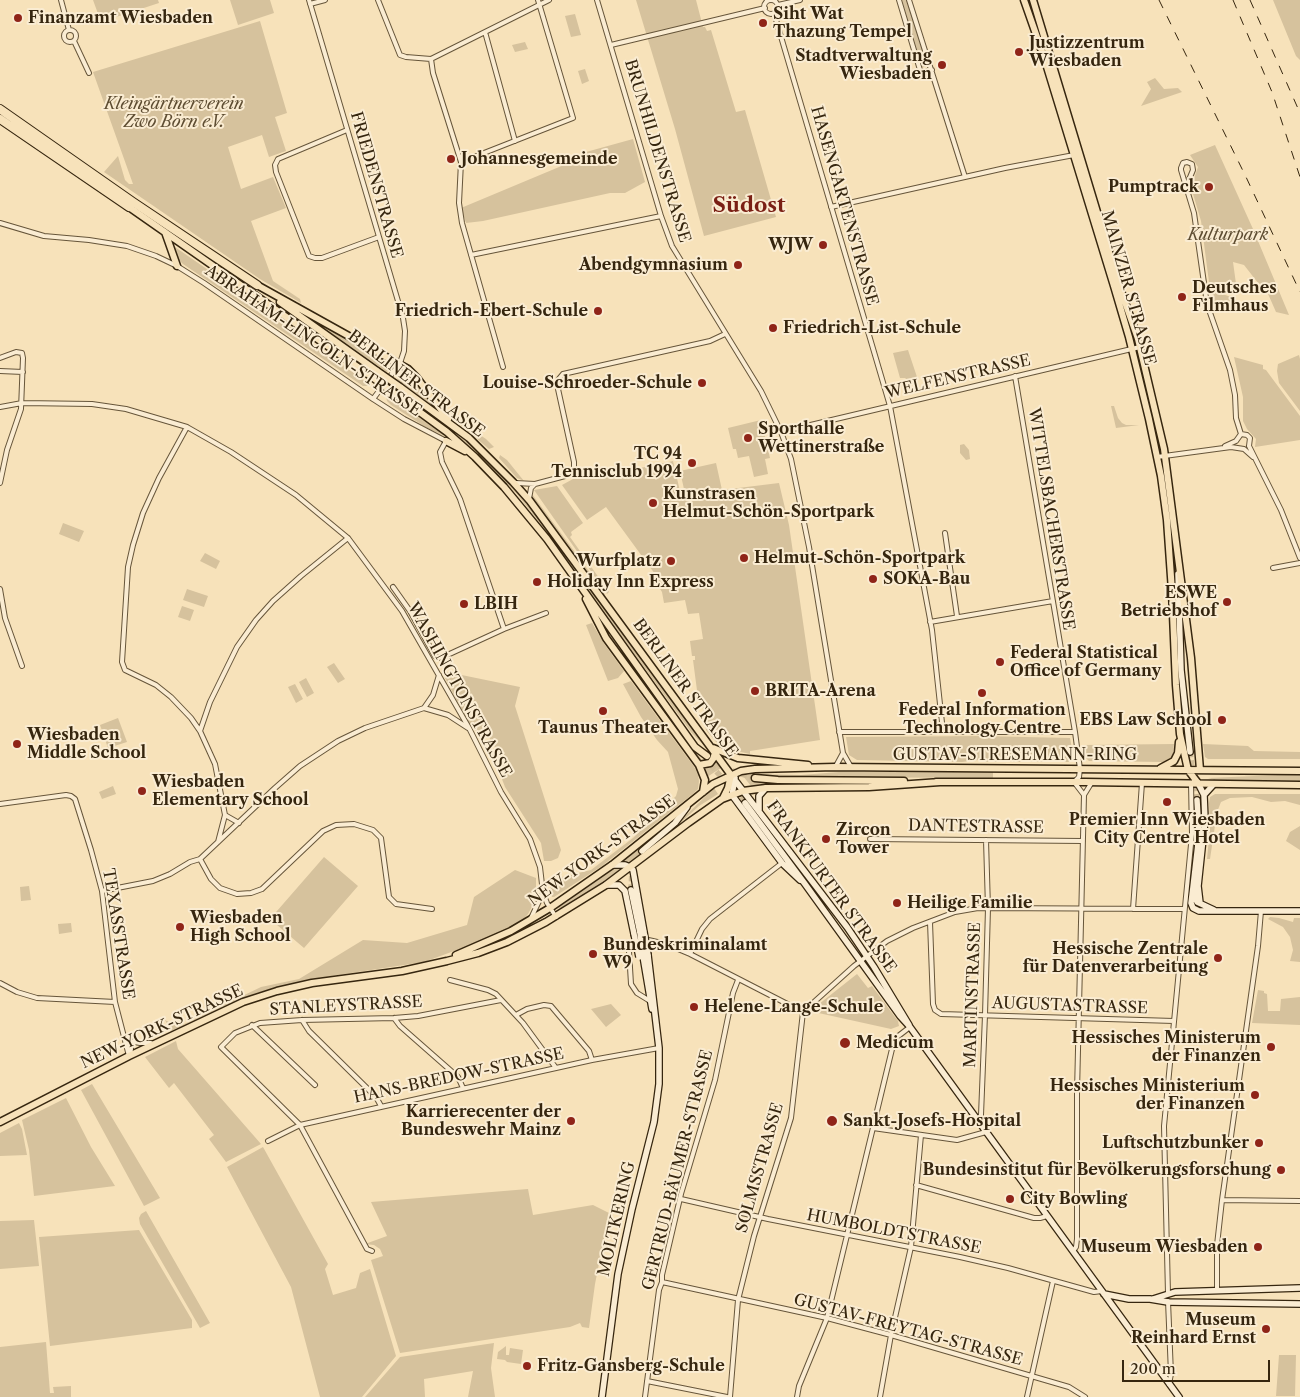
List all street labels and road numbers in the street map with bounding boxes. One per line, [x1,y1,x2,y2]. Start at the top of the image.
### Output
street label: BRUNHILDENSTRASSE [620,57,694,245]
street label: HASENGARTENSTRASSE [806,104,882,308]
street label: FRIEDENSTRASSE [346,110,406,260]
street label: MAINZER STRASSE [1097,208,1159,368]
street label: ABRAHAM-LINCOLN-STRASSE [201,261,425,421]
street label: BERLINER STRASSE [344,326,488,442]
street label: WELFENSTRASSE [883,351,1033,403]
street label: WITTELSBACHERSTRASSE [1024,406,1078,632]
street label: WASHINGTONSTRASSE [403,599,515,781]
street label: BERLINER STRASSE [628,615,742,761]
street label: GUSTAV-STRESEMANN-RING [893,745,1137,765]
street label: NEW-YORK-STRASSE [525,791,679,911]
street label: FRANKFURTER STRASSE [762,797,900,977]
street label: DANTESTRASSE [908,816,1044,838]
street label: TEXASSTRASSE [98,867,138,1001]
street label: MARTINSTRASSE [961,922,985,1068]
street label: NEW-YORK-STRASSE [78,981,246,1073]
street label: STANLEYSTRASSE [269,992,423,1020]
street label: AUGUSTASTRASSE [992,994,1148,1018]
street label: HANS-BREDOW-STRASSE [352,1044,566,1108]
street label: GERTRUD-BÄUMER-STRASSE [639,1048,717,1292]
street label: SOLMSSTRASSE [732,1101,788,1235]
street label: MOLTKERING [594,1160,640,1278]
street label: HUMBOLDTSTRASSE [805,1206,983,1258]
street label: GUSTAV-FREYTAG-STRASSE [791,1290,1025,1370]

